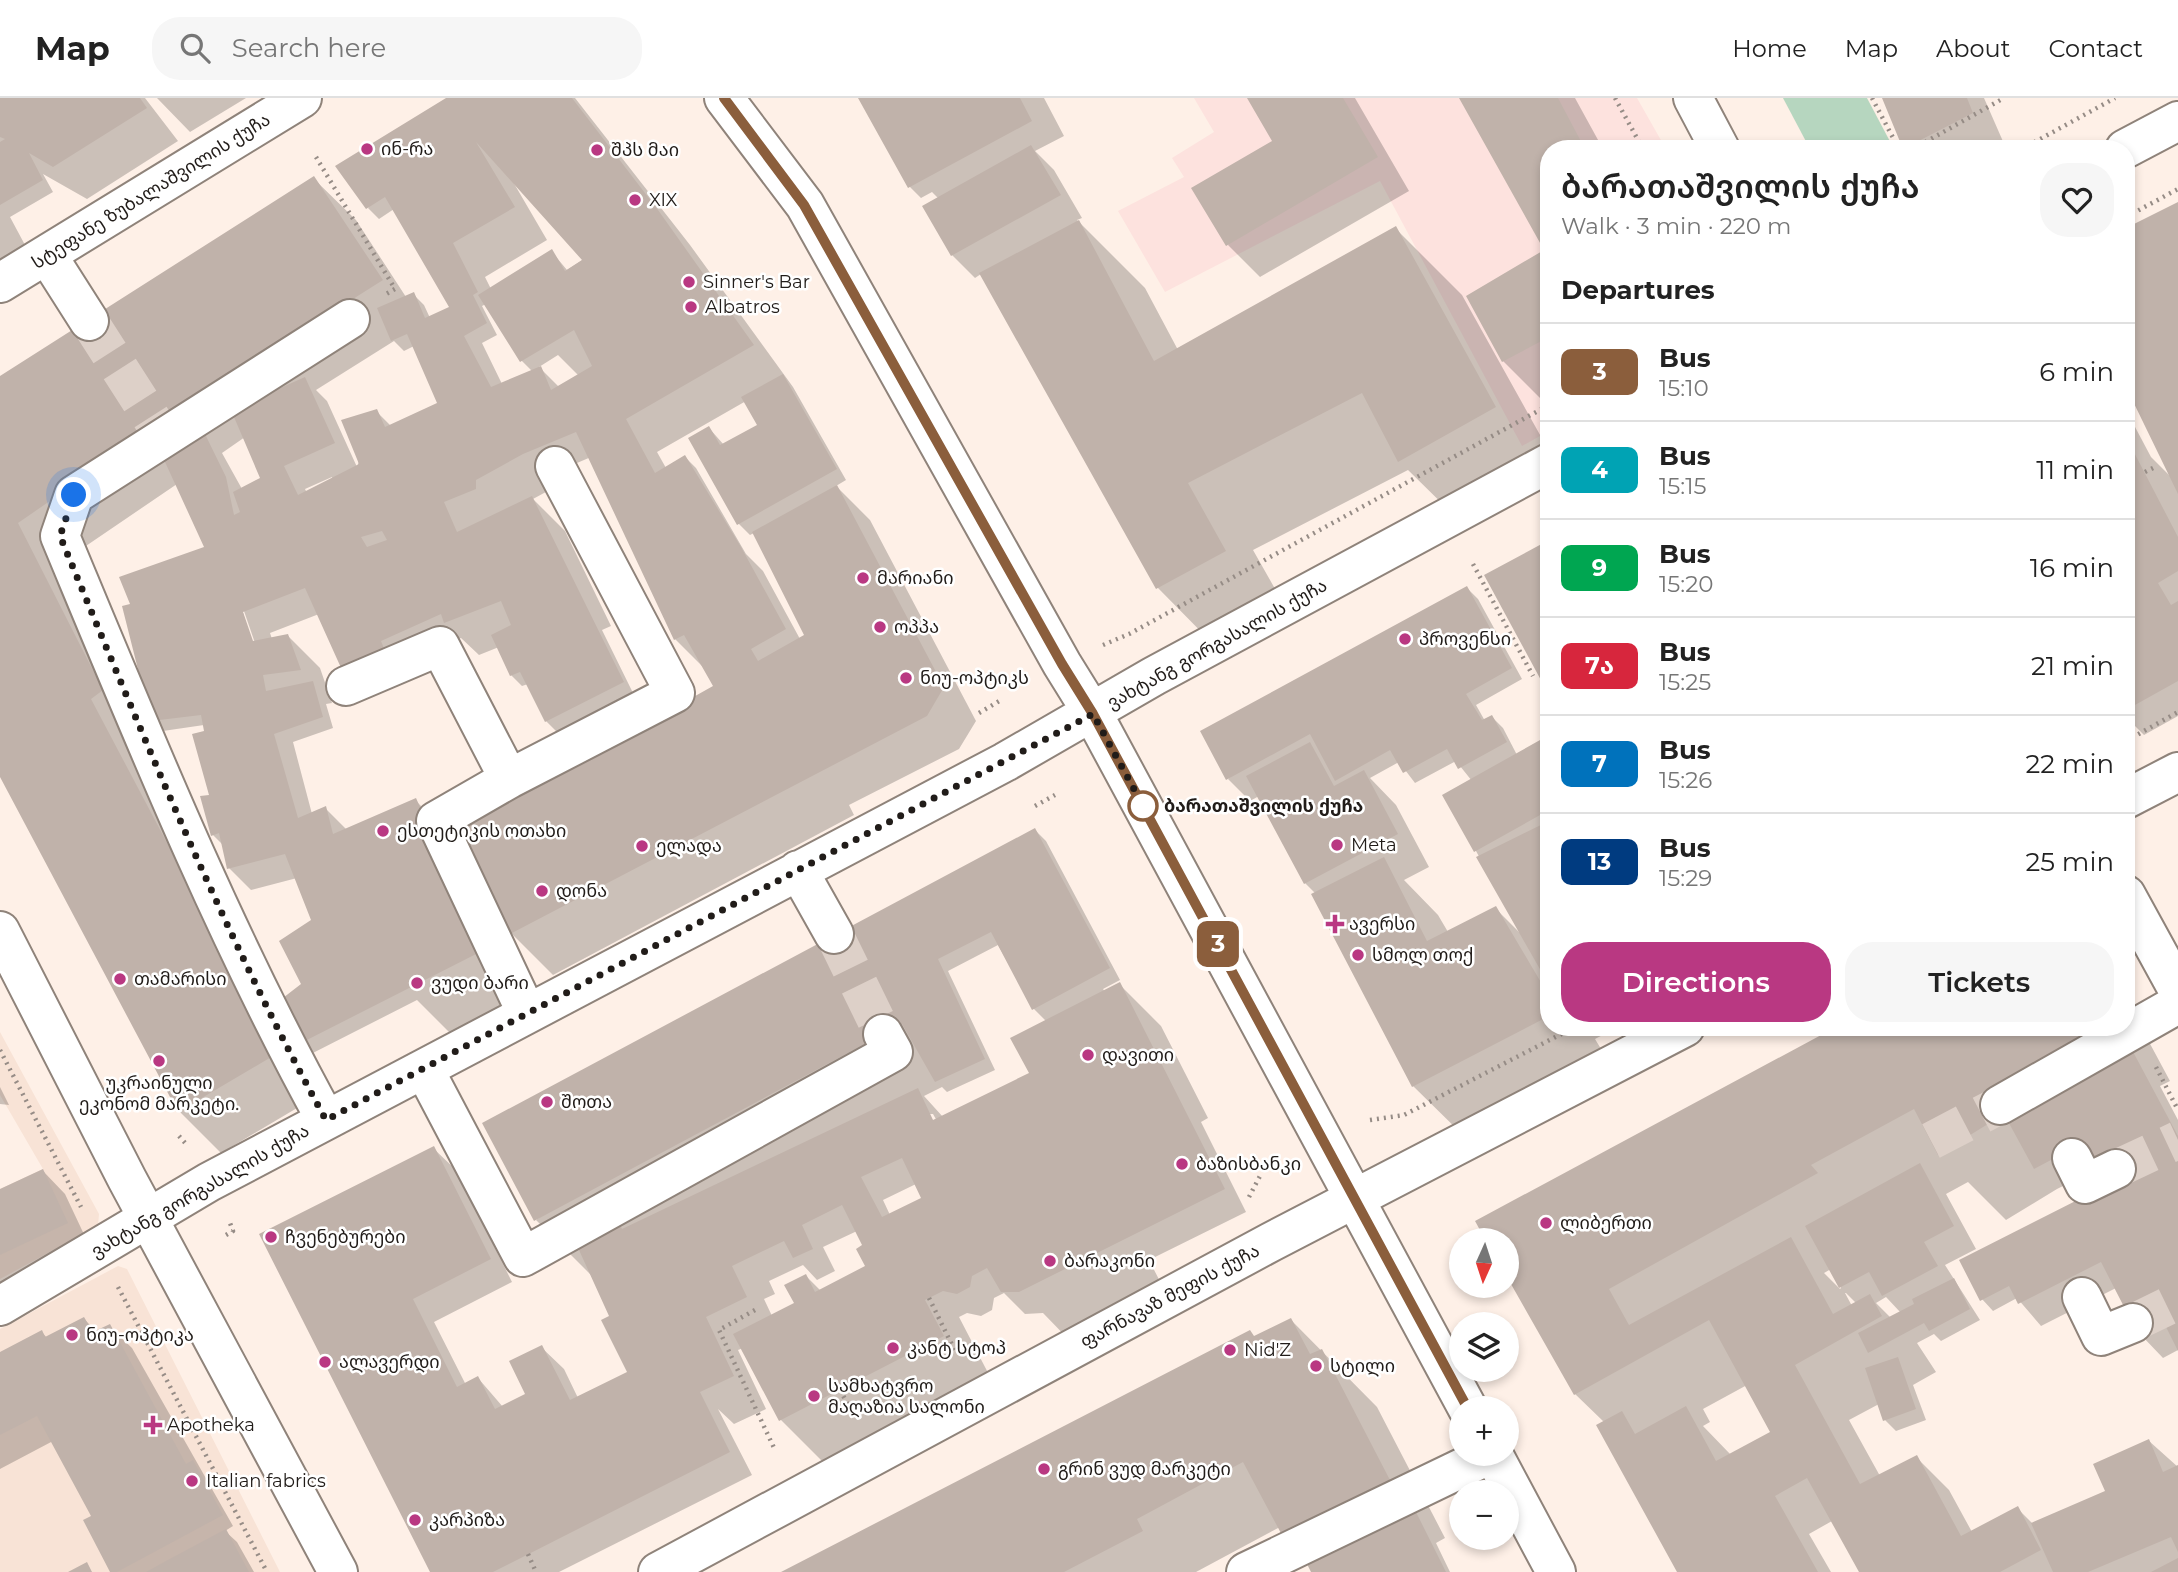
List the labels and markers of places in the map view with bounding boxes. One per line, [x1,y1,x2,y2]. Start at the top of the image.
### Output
place label: ინ-რა [381,138,433,160]
place label: შპს მაი [611,139,679,161]
marker: ინ-რა [359,141,375,157]
marker: შპს მაი [589,142,605,158]
place label: XIX [649,189,678,211]
marker: XIX [627,192,643,208]
place label: Sinner's Bar [703,271,810,293]
marker: Sinner's Bar [681,274,697,290]
place label: Albatros [705,296,780,318]
marker: Albatros [683,299,699,315]
place label: მარიანი [877,567,954,589]
marker: მარიანი [855,570,871,586]
place label: ოპპა [894,616,939,638]
marker: ოპპა [872,619,888,635]
place label: პროვენსი [1419,628,1511,650]
marker: პროვენსი [1397,631,1413,647]
place label: ნიუ-ოპტიკს [920,667,1029,689]
marker: ნიუ-ოპტიკს [898,670,914,686]
marker: ბარათაშვილის ქუჩა [1128,791,1158,821]
place label: ბარათაშვილის ქუჩა [1164,795,1363,817]
place label: ესთეტიკის ოთახი [397,820,566,842]
marker: ესთეტიკის ოთახი [375,823,391,839]
place label: Meta [1351,834,1397,856]
place label: ელადა [656,835,722,857]
marker: Meta [1329,837,1345,853]
marker: ელადა [634,838,650,854]
place label: დონა [556,880,607,902]
marker: დონა [534,883,550,899]
place label: ავერსი [1349,913,1415,935]
marker: ავერსი [1327,916,1343,932]
place label: სმოლ თოქ [1372,944,1473,966]
marker: სმოლ თოქ [1350,947,1366,963]
place label: თამარისი [134,968,227,990]
marker: თამარისი [112,971,128,987]
place label: ვუდი ბარი [431,972,529,994]
marker: ვუდი ბარი [409,975,425,991]
place label: დავითი [1102,1044,1174,1066]
marker: დავითი [1080,1047,1096,1063]
marker: უკრაინული ეკონომ მარკეტი. [151,1053,167,1069]
place label: უკრაინული ეკონომ მარკეტი. [79,1072,239,1115]
place label: შოთა [561,1091,612,1113]
marker: შოთა [539,1094,555,1110]
place label: ბაზისბანკი [1196,1153,1301,1175]
marker: ბაზისბანკი [1174,1156,1190,1172]
place label: ლიბერთი [1560,1212,1652,1234]
marker: ლიბერთი [1538,1215,1554,1231]
place label: ჩვენებურები [285,1226,406,1248]
marker: ჩვენებურები [263,1229,279,1245]
place label: ბარაკონი [1064,1250,1155,1272]
marker: ბარაკონი [1042,1253,1058,1269]
place label: ნიუ-ოპტიკა [86,1324,194,1346]
marker: ნიუ-ოპტიკა [64,1327,80,1343]
place label: კანტ სტოპ [907,1337,1006,1359]
place label: Nid'Z [1244,1339,1291,1361]
marker: კანტ სტოპ [885,1340,901,1356]
marker: Nid'Z [1222,1342,1238,1358]
place label: ალავერდი [339,1351,440,1373]
marker: ალავერდი [317,1354,333,1370]
place label: სტილი [1330,1355,1395,1377]
marker: სტილი [1308,1358,1324,1374]
place label: სამხატვრო მაღაზია სალონი [828,1375,985,1418]
marker: სამხატვრო მაღაზია სალონი [806,1388,822,1404]
place label: Apotheka [167,1414,255,1436]
marker: Apotheka [145,1417,161,1433]
place label: გრინ ვუდ მარკეტი [1058,1458,1231,1480]
marker: გრინ ვუდ მარკეტი [1036,1461,1052,1477]
place label: Italian fabrics [206,1470,326,1492]
marker: Italian fabrics [184,1473,200,1489]
place label: კარპიზა [429,1509,505,1531]
marker: კარპიზა [407,1512,423,1528]

